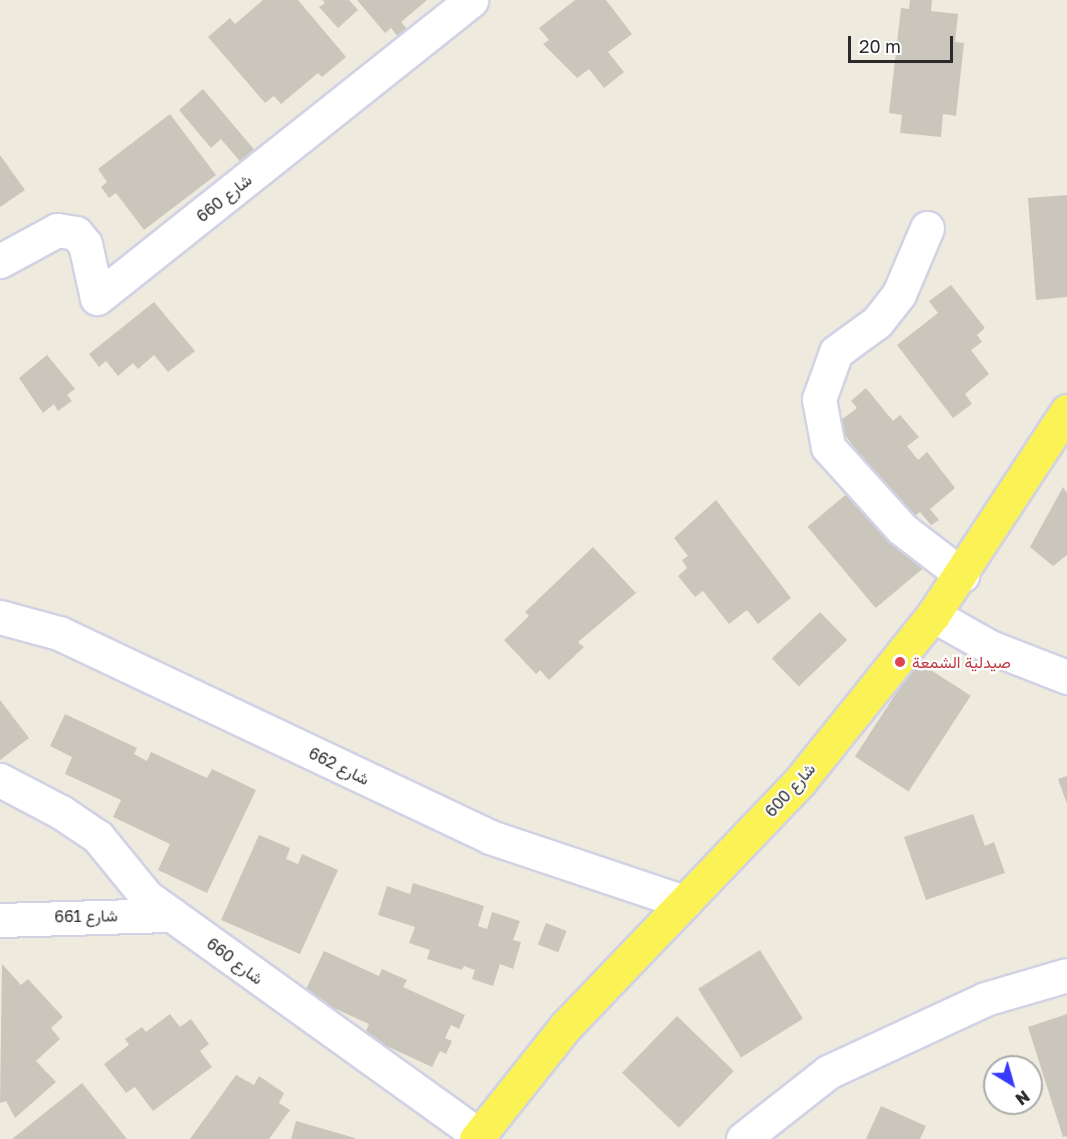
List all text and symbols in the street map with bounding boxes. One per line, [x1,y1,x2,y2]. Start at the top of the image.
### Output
scale bar [851,24,956,62]
text: 20 m [859,35,901,57]
street label: شارع 660 [193,170,255,226]
place label: صيدلية الشمعة [912,652,1011,672]
marker: صيدلية الشمعة [893,655,907,669]
street label: شارع 662 [306,743,372,789]
street label: شارع 600 [761,759,819,821]
street label: شارع 661 [54,906,118,926]
street label: شارع 660 [203,934,267,988]
north arrow [983,1055,1043,1115]
text: N [1012,1086,1034,1109]

